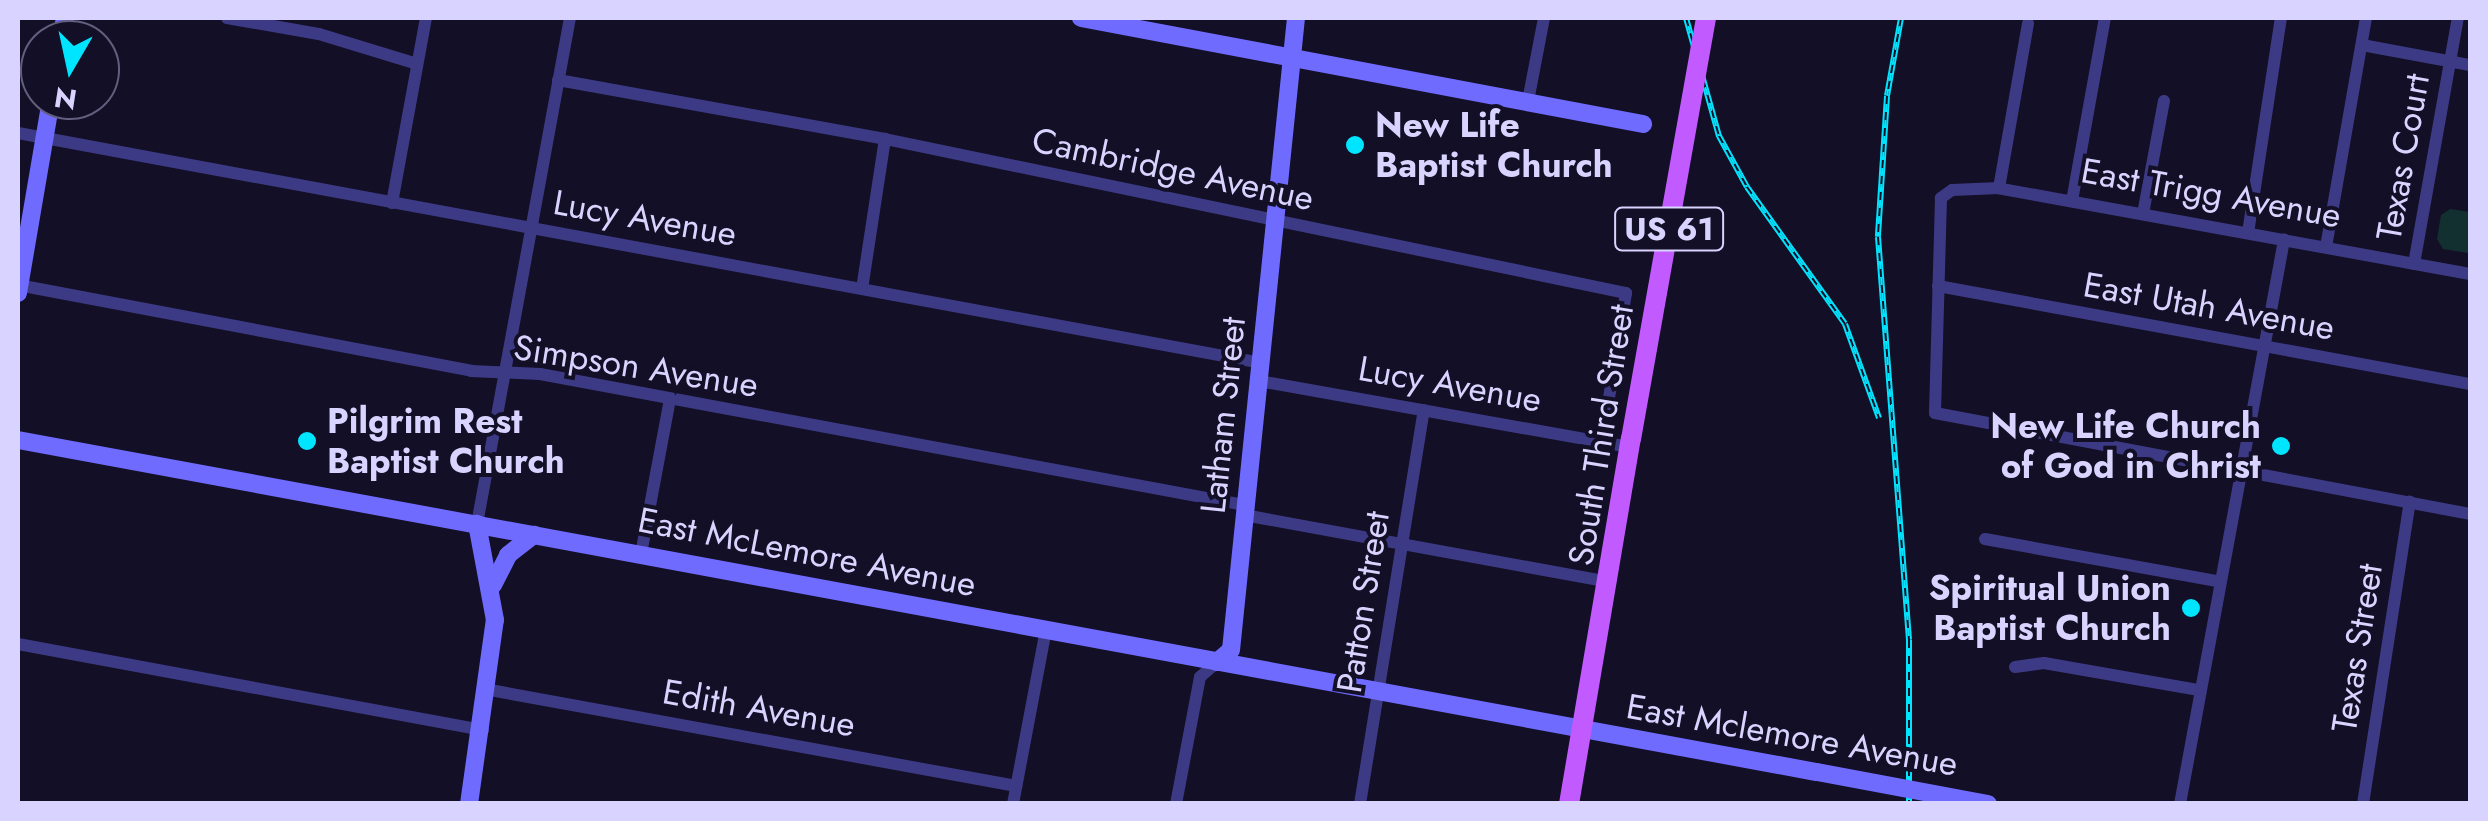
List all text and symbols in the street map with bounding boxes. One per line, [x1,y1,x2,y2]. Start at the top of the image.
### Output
north arrow [20,20,120,120]
street label: Texas Court [2368,70,2438,244]
text: N [51,76,80,120]
place label: New Life Baptist Church [1375,104,1613,186]
street label: Cambridge Avenue [1028,119,1318,219]
marker: New Life Baptist Church [1344,134,1366,156]
street label: East Trigg Avenue [2078,149,2344,237]
street label: Lucy Avenue [550,181,740,255]
road number: US 61 [1614,202,1724,256]
street label: East Utah Avenue [2080,263,2338,349]
street label: South Third Street [1560,302,1642,568]
street label: Latham Street [1192,315,1254,515]
street label: Simpson Avenue [511,326,761,406]
street label: Lucy Avenue [1355,347,1545,421]
place label: Pilgrim Rest Baptist Church [327,400,565,482]
place label: New Life Church of God in Christ [1990,405,2261,487]
marker: Pilgrim Rest Baptist Church [296,430,318,452]
marker: New Life Church of God in Christ [2270,435,2292,457]
street label: East McLemore Avenue [634,499,980,605]
street label: Patton Street [1328,508,1398,696]
street label: Texas Street [2323,561,2391,735]
place label: Spiritual Union Baptist Church [1929,567,2171,649]
marker: Spiritual Union Baptist Church [2180,597,2202,619]
street label: Edith Avenue [660,670,858,746]
street label: East Mclemore Avenue [1623,685,1961,785]

